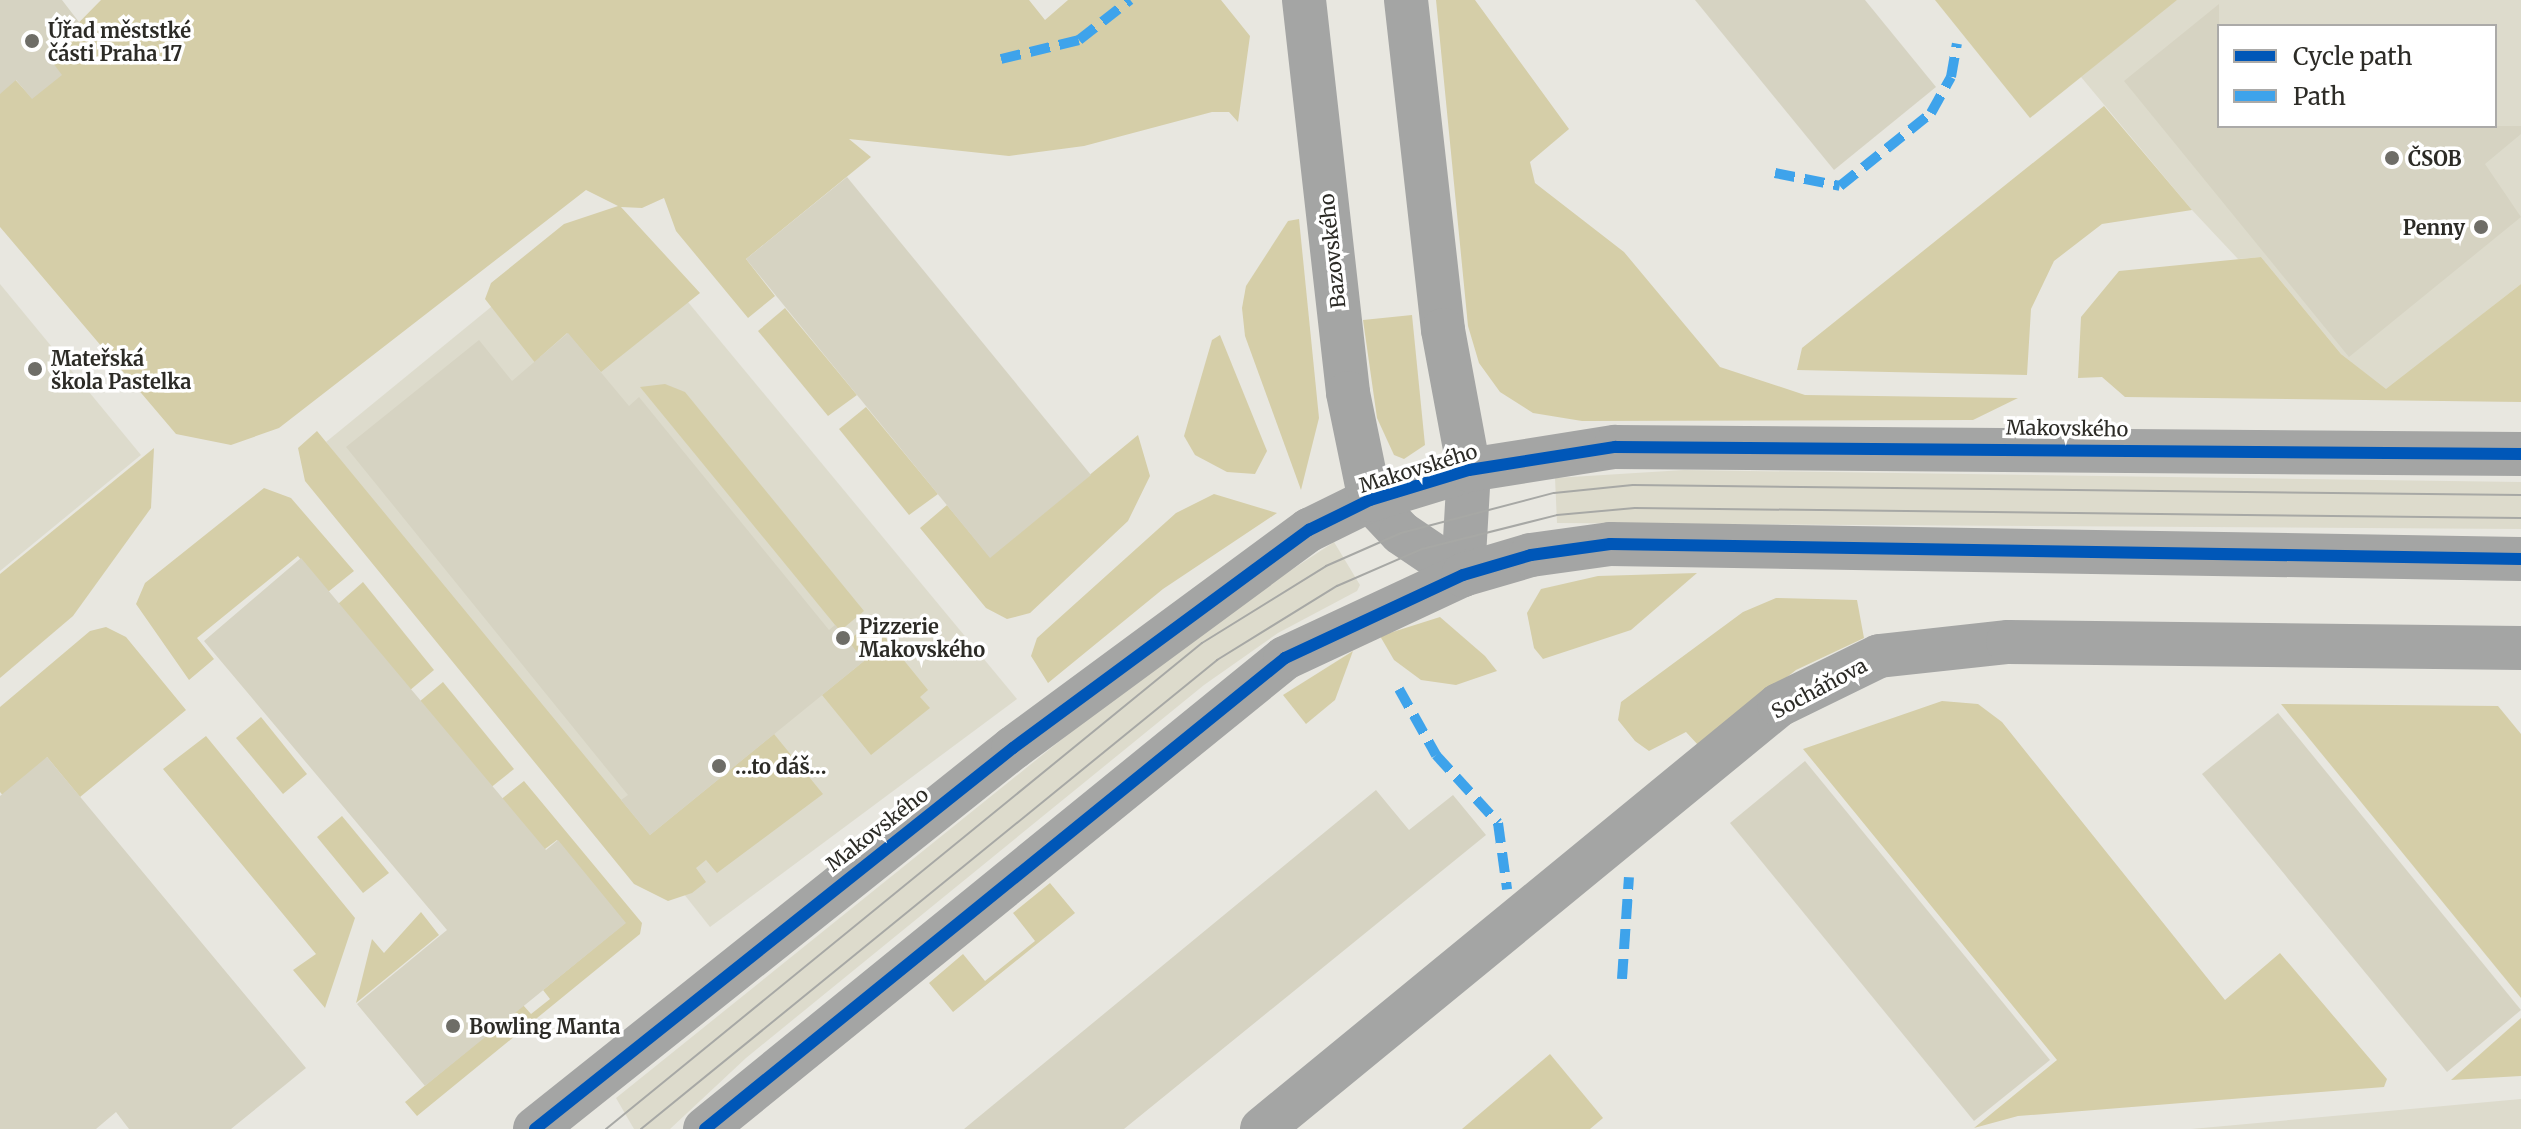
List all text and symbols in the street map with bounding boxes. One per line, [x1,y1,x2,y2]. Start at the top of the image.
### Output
place label: Úřad měststké části Praha 17 [48,18,191,65]
legend [2217,24,2497,128]
marker: Úřad měststké části Praha 17 [23,32,41,50]
text: Cycle path [2293,41,2412,72]
text: Path [2293,81,2346,112]
place label: ČSOB [2408,146,2462,170]
marker: ČSOB [2383,149,2401,167]
street label: Bazovského [1314,192,1350,310]
place label: Penny [2403,215,2465,239]
marker: Penny [2472,218,2490,236]
place label: Mateřská škola Pastelka [51,346,191,393]
marker: Mateřská škola Pastelka [26,360,44,378]
street label: Makovského [2006,415,2128,441]
street label: Makovského [1356,439,1480,497]
place label: Pizzerie Makovského [859,614,985,661]
marker: Pizzerie Makovského [834,629,852,647]
street label: Socháňova [1767,653,1871,723]
place label: …to dáš… [735,754,827,778]
marker: …to dáš… [710,757,728,775]
street label: Makovského [821,782,933,876]
place label: Bowling Manta [469,1014,620,1038]
marker: Bowling Manta [444,1017,462,1035]

